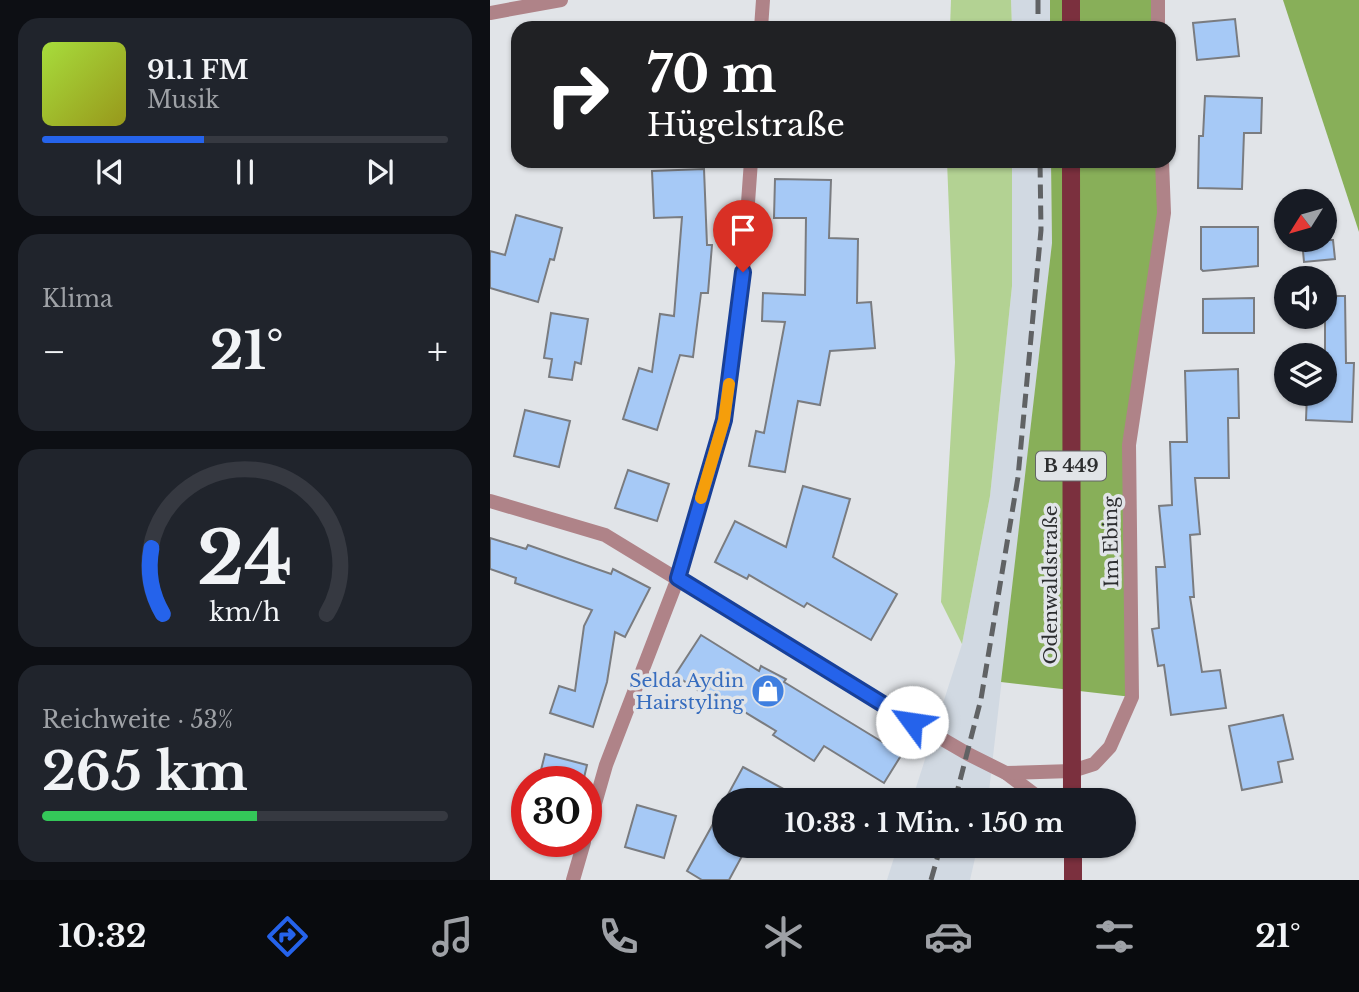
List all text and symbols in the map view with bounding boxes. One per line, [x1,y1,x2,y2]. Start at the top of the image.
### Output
text: 70 m [647,44,777,105]
icon: right [532,49,623,140]
text: 91.1 FM [147,54,249,86]
text: Musik [147,86,219,114]
text: Hügelstraße [647,105,845,145]
icon: previous [91,153,129,191]
icon: pause [226,153,264,191]
icon: next [361,153,399,191]
north arrow [1274,189,1337,252]
map controls [1274,189,1337,406]
pin [713,200,773,272]
icon: arrive [724,211,762,249]
button: sound [1274,266,1337,329]
text: Klima [42,285,113,313]
text: 21° [210,319,284,383]
text: − [42,328,66,375]
text: + [427,328,448,375]
button: layers [1274,343,1337,406]
road number: B 449 [1036,452,1106,480]
street label: Im Ebing [1099,496,1123,588]
street label: Odenwaldstraße [1039,505,1062,665]
text: 24 [197,513,293,604]
text: km/h [210,597,280,628]
place label: Selda Aydin Hairstyling [629,669,745,714]
shop icon: Selda Aydin Hairstyling [749,672,787,710]
position arrow [875,685,949,759]
text: Reichweite · 53% [42,706,233,734]
text: 265 km [42,740,248,804]
speed limit sign: 30 [511,766,602,857]
text: 10:33 · 1 Min. · 150 m [785,807,1063,839]
icon: directions [263,912,312,961]
icon: music [428,912,477,961]
icon: phone [594,912,643,961]
icon: climate [759,912,808,961]
icon: car [924,912,973,961]
icon: filters [1090,912,1139,961]
text: 10:32 [58,916,147,956]
text: 21° [1255,916,1301,956]

